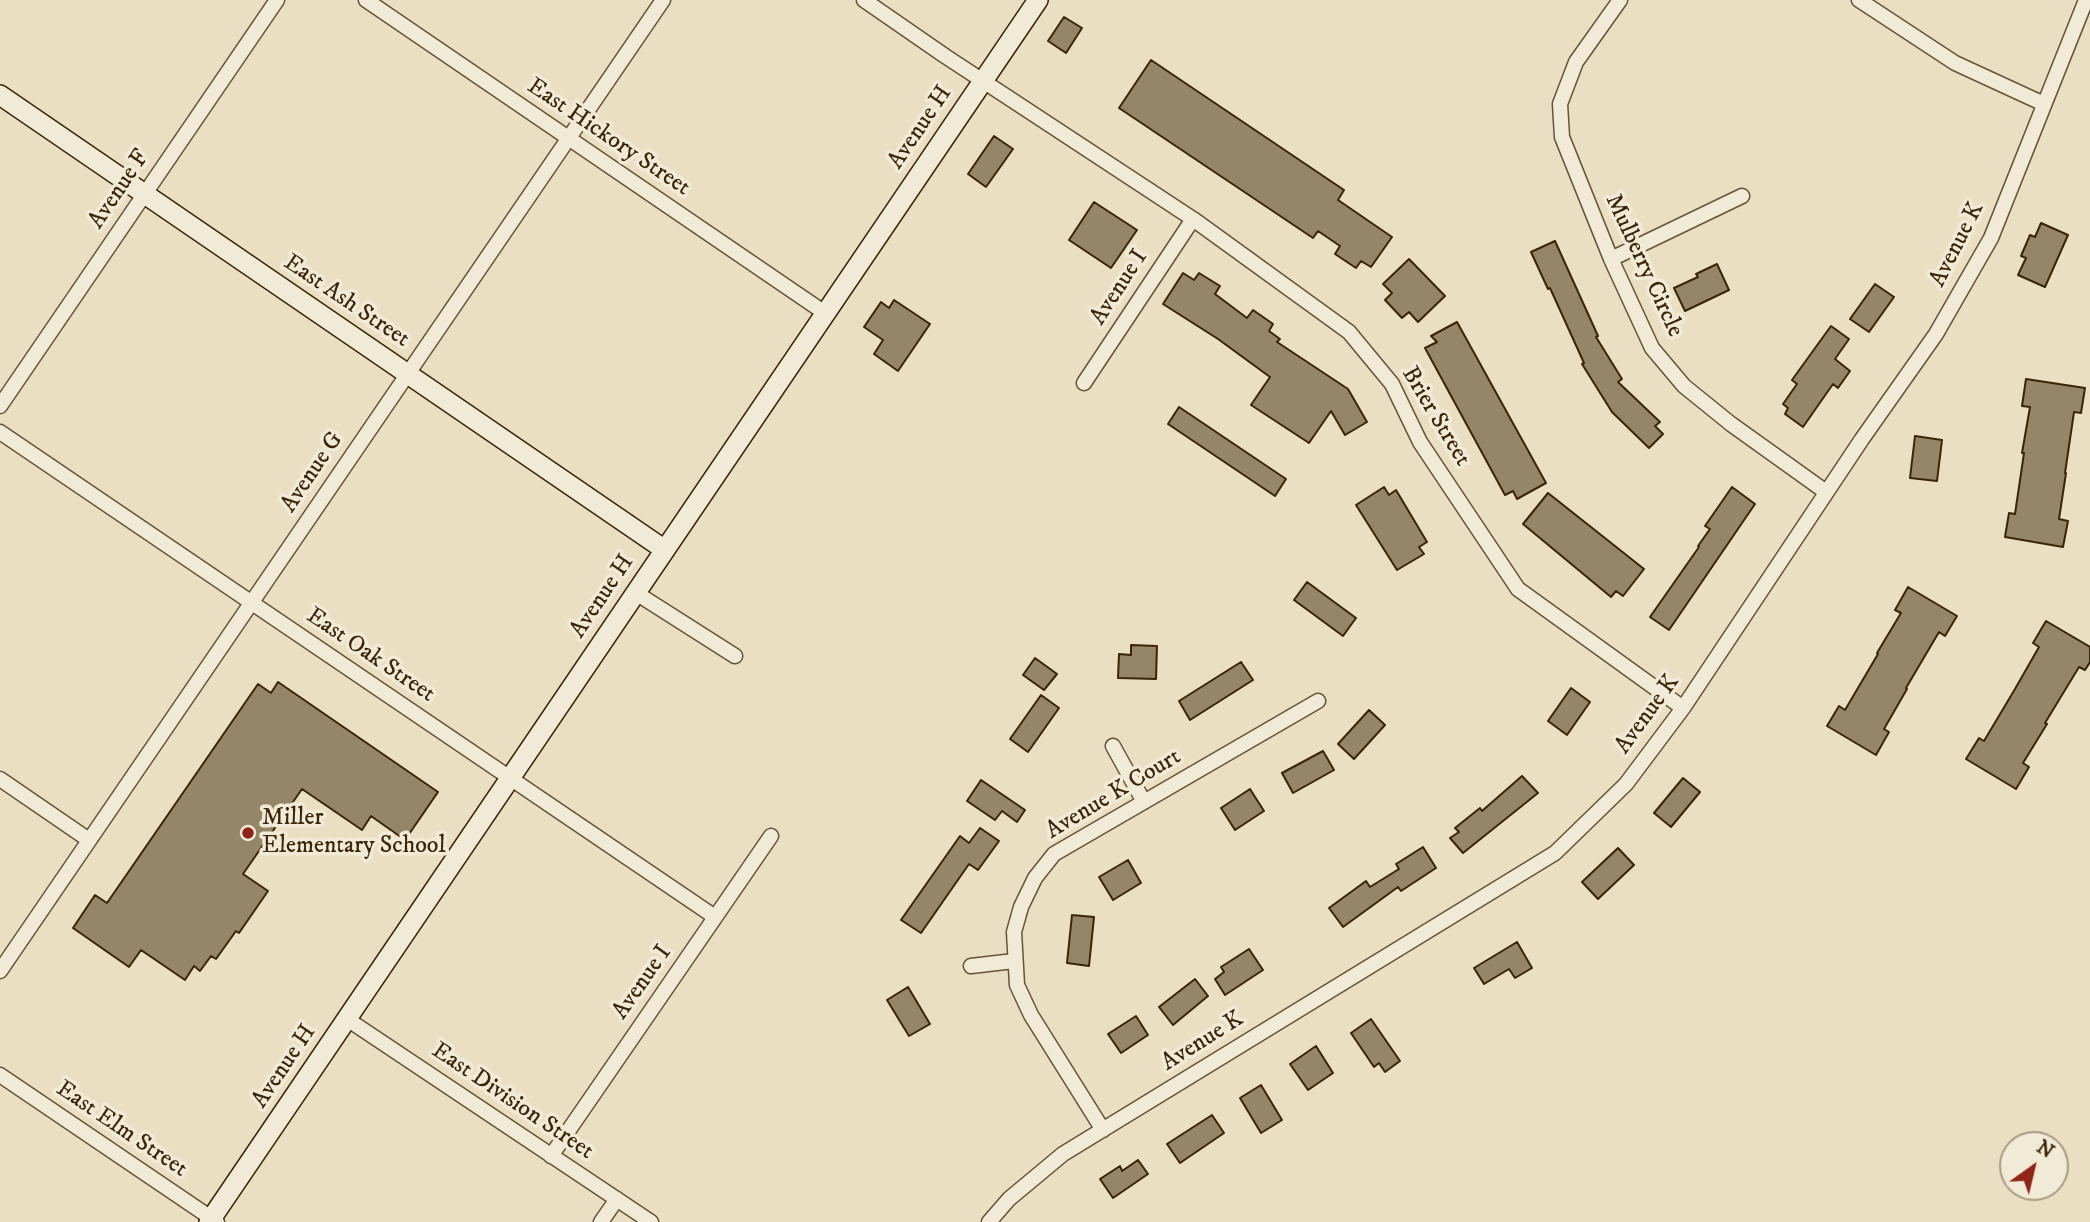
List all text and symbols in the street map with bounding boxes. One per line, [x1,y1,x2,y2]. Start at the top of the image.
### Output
street label: East Hickory Street [521,73,695,203]
street label: Avenue H [883,81,959,175]
street label: Avenue F [83,145,157,235]
street label: Mulberry Circle [1597,190,1689,342]
street label: Avenue K [1924,198,1992,292]
street label: Avenue I [1085,245,1155,331]
street label: East Ash Street [277,249,415,355]
street label: Brier Street [1394,362,1476,472]
street label: Avenue G [276,427,350,519]
street label: Avenue H [565,550,641,644]
street label: East Oak Street [300,602,440,710]
street label: Avenue K [1610,670,1686,760]
street label: Avenue K Court [1041,743,1187,847]
place label: Miller Elementary School [262,805,446,861]
marker: Miller Elementary School [240,825,256,841]
street label: Avenue I [607,940,679,1026]
street label: Avenue K [1157,1006,1249,1078]
street label: Avenue H [247,1020,323,1114]
street label: East Division Street [426,1037,598,1167]
street label: East Elm Street [50,1076,192,1184]
north arrow [1999,1131,2069,1201]
text: N [2032,1136,2058,1164]

